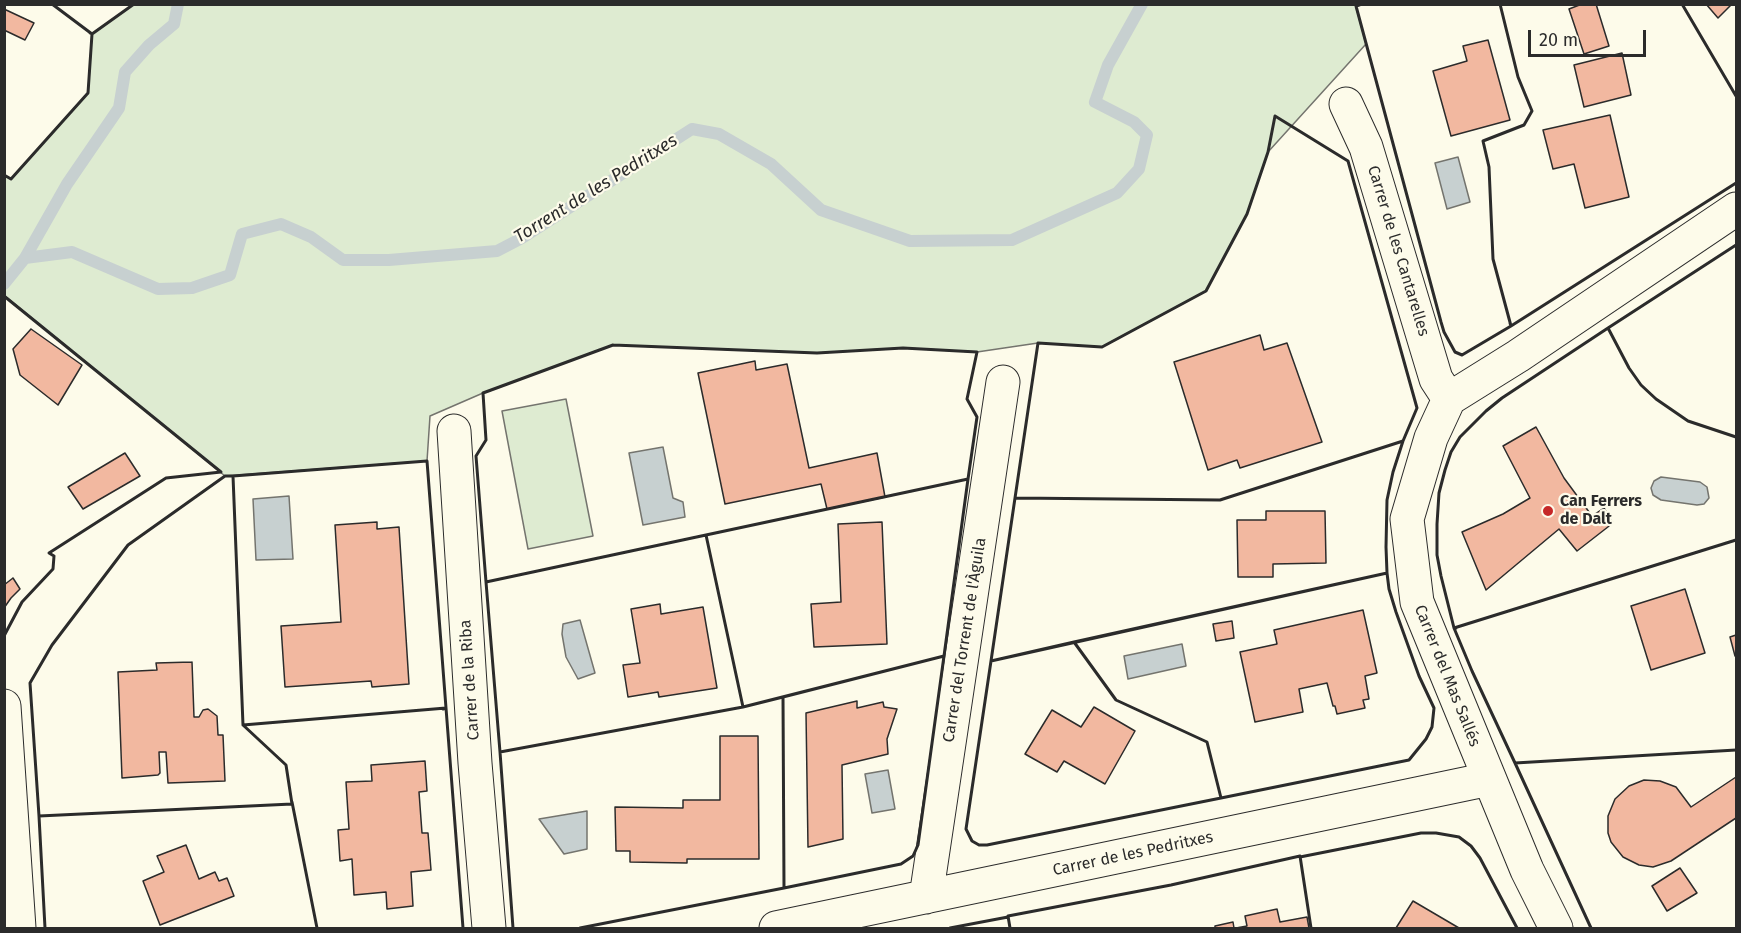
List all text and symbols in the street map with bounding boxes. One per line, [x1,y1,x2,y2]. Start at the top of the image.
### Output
scale bar [1531,18,1650,56]
text: 20 m [1539,29,1578,51]
water label: Torrent de les Pedritxes [510,130,682,248]
street label: Carrer de les Cantarelles [1363,163,1433,339]
place label: Can Ferrers de Dalt [1560,492,1642,530]
marker: Can Ferrers de Dalt [1541,504,1555,518]
street label: Carrer del Torrent de l'Àguila [939,536,991,744]
street label: Carrer del Mas Sallés [1410,602,1484,750]
street label: Carrer de la Riba [456,619,484,741]
street label: Carrer de les Pedritxes [1051,828,1215,880]

